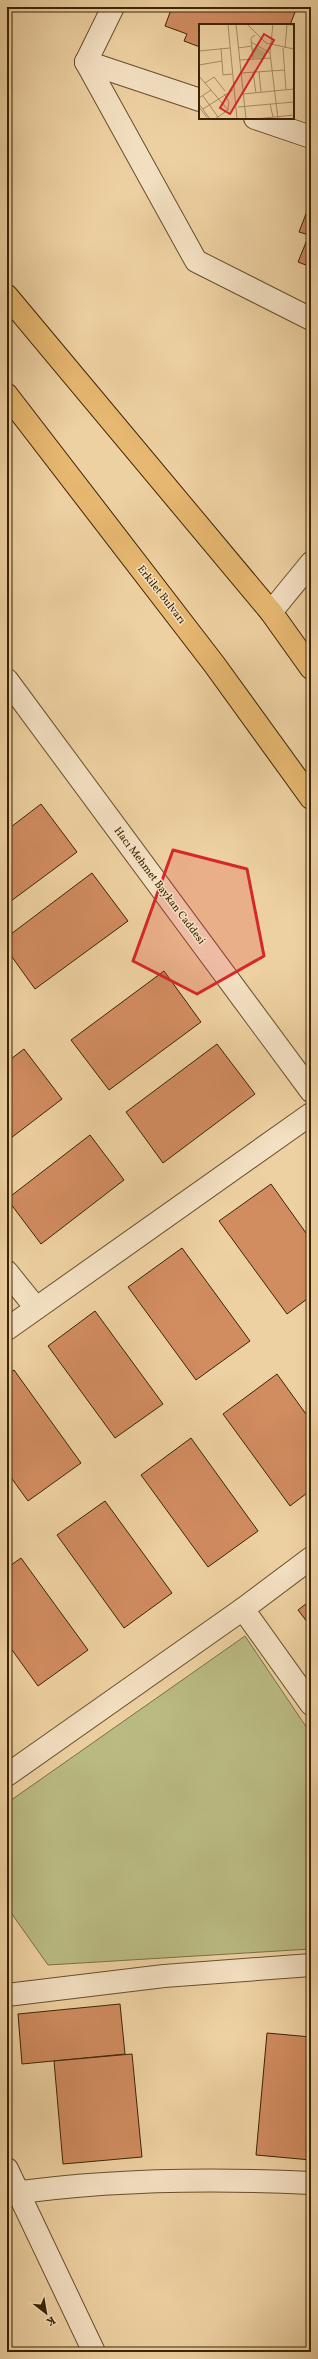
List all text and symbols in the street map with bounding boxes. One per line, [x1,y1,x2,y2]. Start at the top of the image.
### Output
inset map [199,24,294,119]
street label: Erkilet Bulvarı [133,563,189,627]
street label: Hacı Mehmet Baykan Caddesi [110,824,208,948]
north arrow [26,2293,66,2333]
text: K [43,2312,58,2329]

